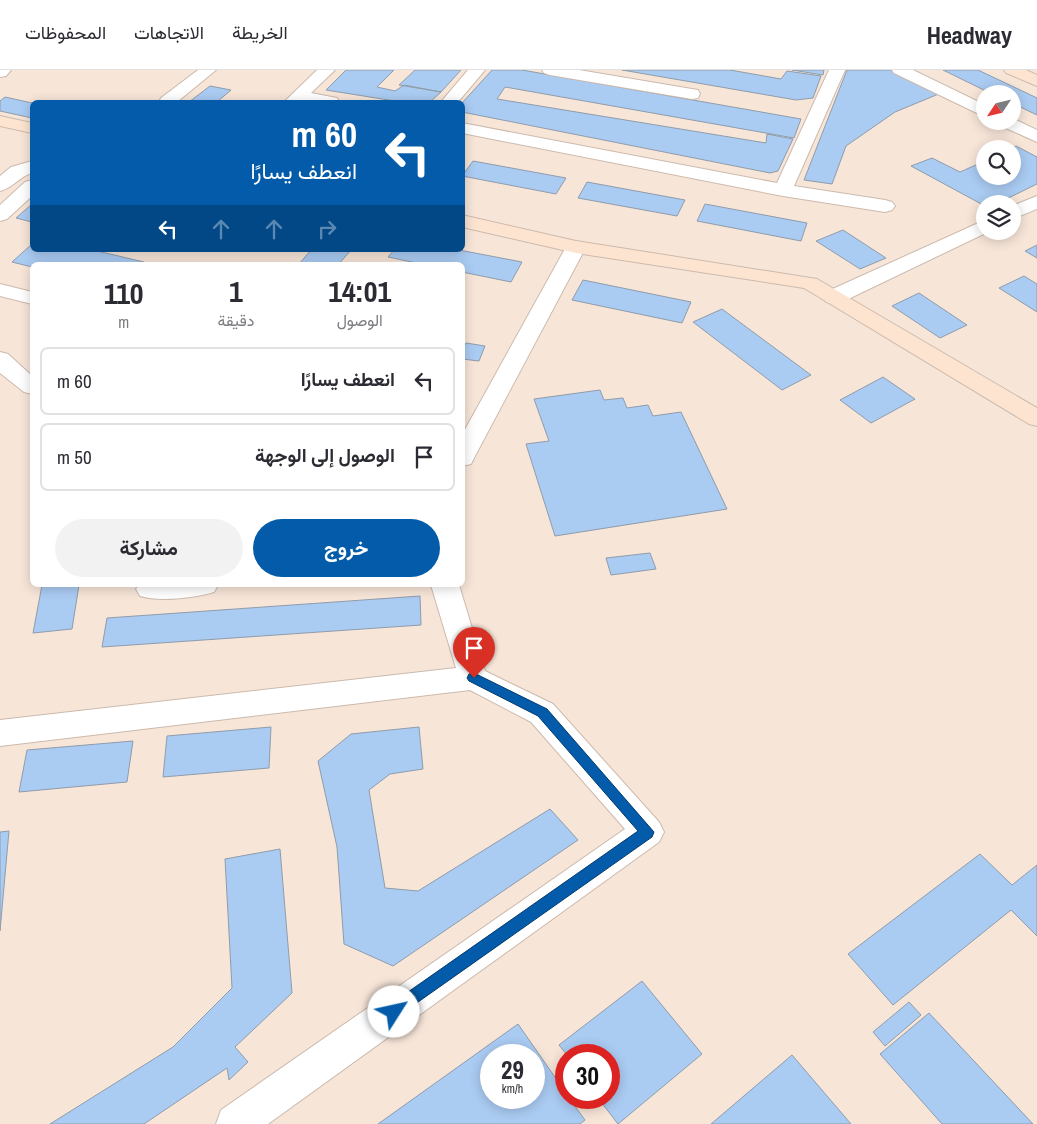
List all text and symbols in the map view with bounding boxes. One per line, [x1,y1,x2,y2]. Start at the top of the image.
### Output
text: Headway [927,19,1012,51]
text: المحفوظات [25,20,106,45]
text: الاتجاهات [134,20,204,45]
text: الخريطة [232,20,288,45]
north arrow [976,85,1021,130]
map controls [976,85,1021,240]
text: 60 m [292,111,357,158]
icon: left [375,120,440,185]
button: search [976,140,1021,185]
text: انعطف يسارًا [250,156,357,186]
button: layers [976,195,1021,240]
icon: left [154,215,182,243]
icon: ahead [207,215,235,243]
icon: ahead [260,215,288,243]
icon: right [313,215,341,243]
text: 1 [229,271,243,311]
text: 14:01 [328,271,391,311]
text: 110 [104,273,144,313]
text: دقيقة [217,309,254,331]
text: الوصول [337,309,383,331]
text: m [118,311,129,333]
text: انعطف يسارًا [301,366,395,392]
icon: left [410,367,438,395]
text: 60 m [57,368,92,394]
text: الوصول إلى الوجهة [255,442,395,468]
icon: arrive [410,443,438,471]
text: 50 m [57,444,92,470]
button: مشاركة [55,519,243,577]
button: خروج [253,519,440,577]
pin [453,627,495,678]
icon: arrive [460,634,488,662]
position arrow [367,985,419,1037]
speed limit sign: 30 [555,1044,620,1109]
text: 29 [501,1053,524,1087]
text: km/h [502,1081,523,1097]

